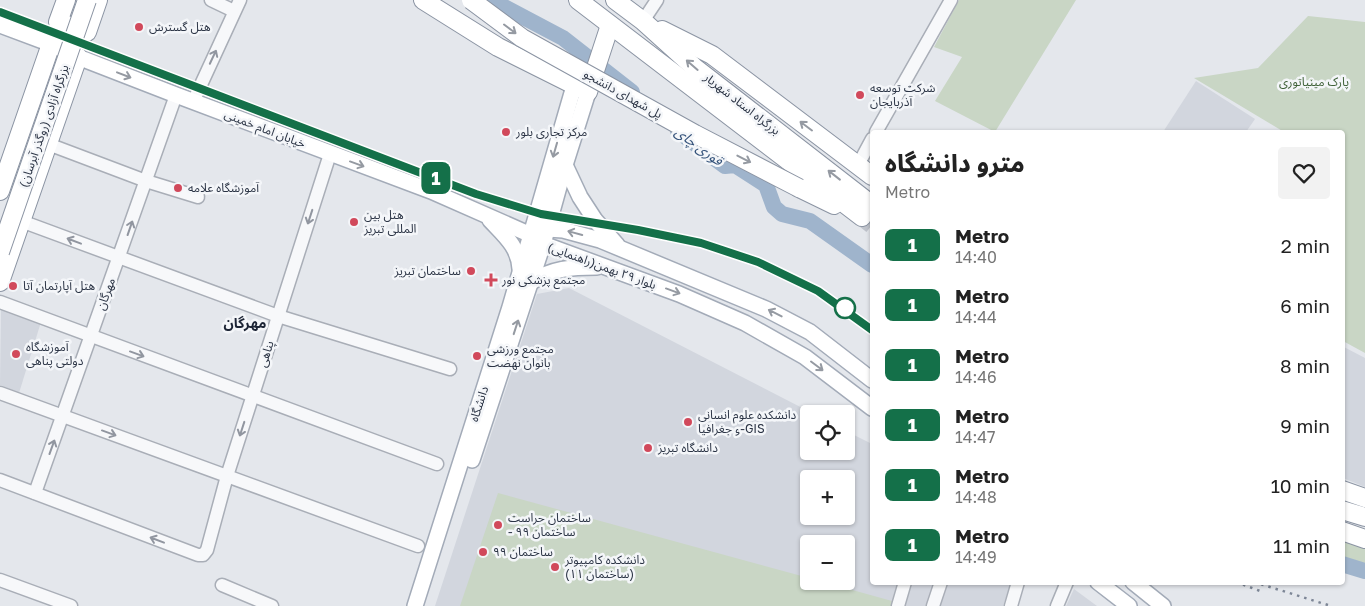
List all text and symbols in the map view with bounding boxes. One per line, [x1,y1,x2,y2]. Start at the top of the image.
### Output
place label: هتل گسترش [149,19,211,34]
marker: هتل گسترش [133,21,145,33]
one-way arrow [503,24,516,35]
one-way arrow [209,50,219,65]
one-way arrow [685,59,698,70]
street label: بزرگراه آزادی (روگذر آبرسان) [15,62,72,189]
street label: پل شهدای دانشجو [581,66,665,122]
street label: بزرگراه استاد شهریار [700,69,783,138]
one-way arrow [116,71,131,80]
park label: پارک مینیاتوری [1279,74,1349,90]
place label: شرکت توسعه آذربایجان [870,80,936,109]
marker: شرکت توسعه آذربایجان [854,89,866,101]
street label: خیابان امام خمینی [222,106,308,153]
one-way arrow [799,121,813,131]
water label: قوری چای [671,123,727,171]
place label: مرکز تجاری بلور [515,124,587,139]
marker: مرکز تجاری بلور [500,126,512,138]
one-way arrow [550,142,560,158]
button: heart [1278,147,1330,199]
text: مترو دانشگاه [885,148,1025,177]
one-way arrow [736,155,751,164]
one-way arrow [349,160,365,169]
line badge: 1 [420,162,452,194]
text: 1 [431,167,441,189]
one-way arrow [827,170,841,180]
place label: آموزشگاه علامه [188,180,260,195]
marker: آموزشگاه علامه [172,182,184,194]
text: Metro [885,182,930,202]
place label: هتل بین المللی تبریز [363,207,417,236]
one-way arrow [304,209,314,225]
marker: هتل بین المللی تبریز [348,216,360,228]
one-way arrow [125,220,135,236]
text: Metro [955,224,1009,247]
one-way arrow [568,228,584,238]
text: 1 [908,234,917,256]
text: 2 min [1281,234,1330,257]
one-way arrow [66,236,82,245]
street label: بلوار ٢٩ بهمن(راهنمایی) [546,239,659,292]
text: 14:40 [955,247,997,267]
place label: ساختمان تبریز [393,263,461,278]
marker: ساختمان تبریز [465,265,477,277]
place label: مجتمع پزشکی نور [501,272,585,289]
marker: مجتمع پزشکی نور [484,273,498,287]
street label: مهرگان [93,276,118,312]
place label: هتل آپارتمان آتا [23,278,95,294]
marker: هتل آپارتمان آتا [7,280,19,292]
text: Metro [955,284,1009,307]
one-way arrow [665,287,680,297]
text: 1 [908,294,917,316]
text: 6 min [1280,294,1330,317]
unlabelled marker [834,297,856,319]
text: 14:44 [955,307,997,327]
one-way arrow [768,308,783,318]
district label: مهرگان [223,314,267,332]
one-way arrow [511,319,521,335]
place label: آموزشگاه دولتی پناهی [26,339,84,369]
street label: پناهی [254,339,278,369]
place label: مجتمع ورزشی بانوان نهضت [487,341,554,370]
text: Metro [955,344,1009,367]
marker: آموزشگاه دولتی پناهی [10,348,22,360]
one-way arrow [129,350,144,359]
marker: مجتمع ورزشی بانوان نهضت [471,350,483,362]
text: 1 [908,354,917,376]
text: 8 min [1280,354,1330,377]
one-way arrow [810,360,823,371]
text: 14:46 [955,367,997,387]
street label: دانشگاه [466,384,491,424]
text: Metro [955,404,1009,427]
map controls [800,405,855,590]
button: locate [800,405,855,460]
place label: دانشکده علوم انسانی و جغرافیا-GIS [698,407,797,436]
text: 1 [908,414,917,436]
text: 9 min [1280,414,1330,437]
marker: دانشکده علوم انسانی و جغرافیا-GIS [682,416,694,428]
one-way arrow [237,421,246,437]
text: 14:47 [955,427,996,447]
one-way arrow [101,429,117,438]
one-way arrow [48,440,57,456]
place label: دانشگاه تبریز [657,440,718,455]
marker: دانشگاه تبریز [642,442,654,454]
text: Metro [955,464,1009,487]
button: + [800,470,855,525]
text: 1 [908,474,917,496]
text: 10 min [1271,474,1330,497]
text: 14:48 [955,487,997,507]
place label: ساختمان حراست - ساختمان ۹۹ [508,510,591,539]
marker: ساختمان حراست - ساختمان ۹۹ [492,519,504,531]
text: Metro [955,524,1009,547]
one-way arrow [150,534,165,543]
text: 1 [908,534,917,556]
text: 11 min [1273,534,1330,557]
button: − [800,535,855,590]
place label: ساختمان ۹۹ [493,544,553,559]
marker: ساختمان ۹۹ [477,546,489,558]
text: 14:49 [955,547,997,567]
place label: دانشکده کامپیوتر (ساختمان ۱۱) [564,552,645,581]
marker: دانشکده کامپیوتر (ساختمان ۱۱) [549,561,561,573]

